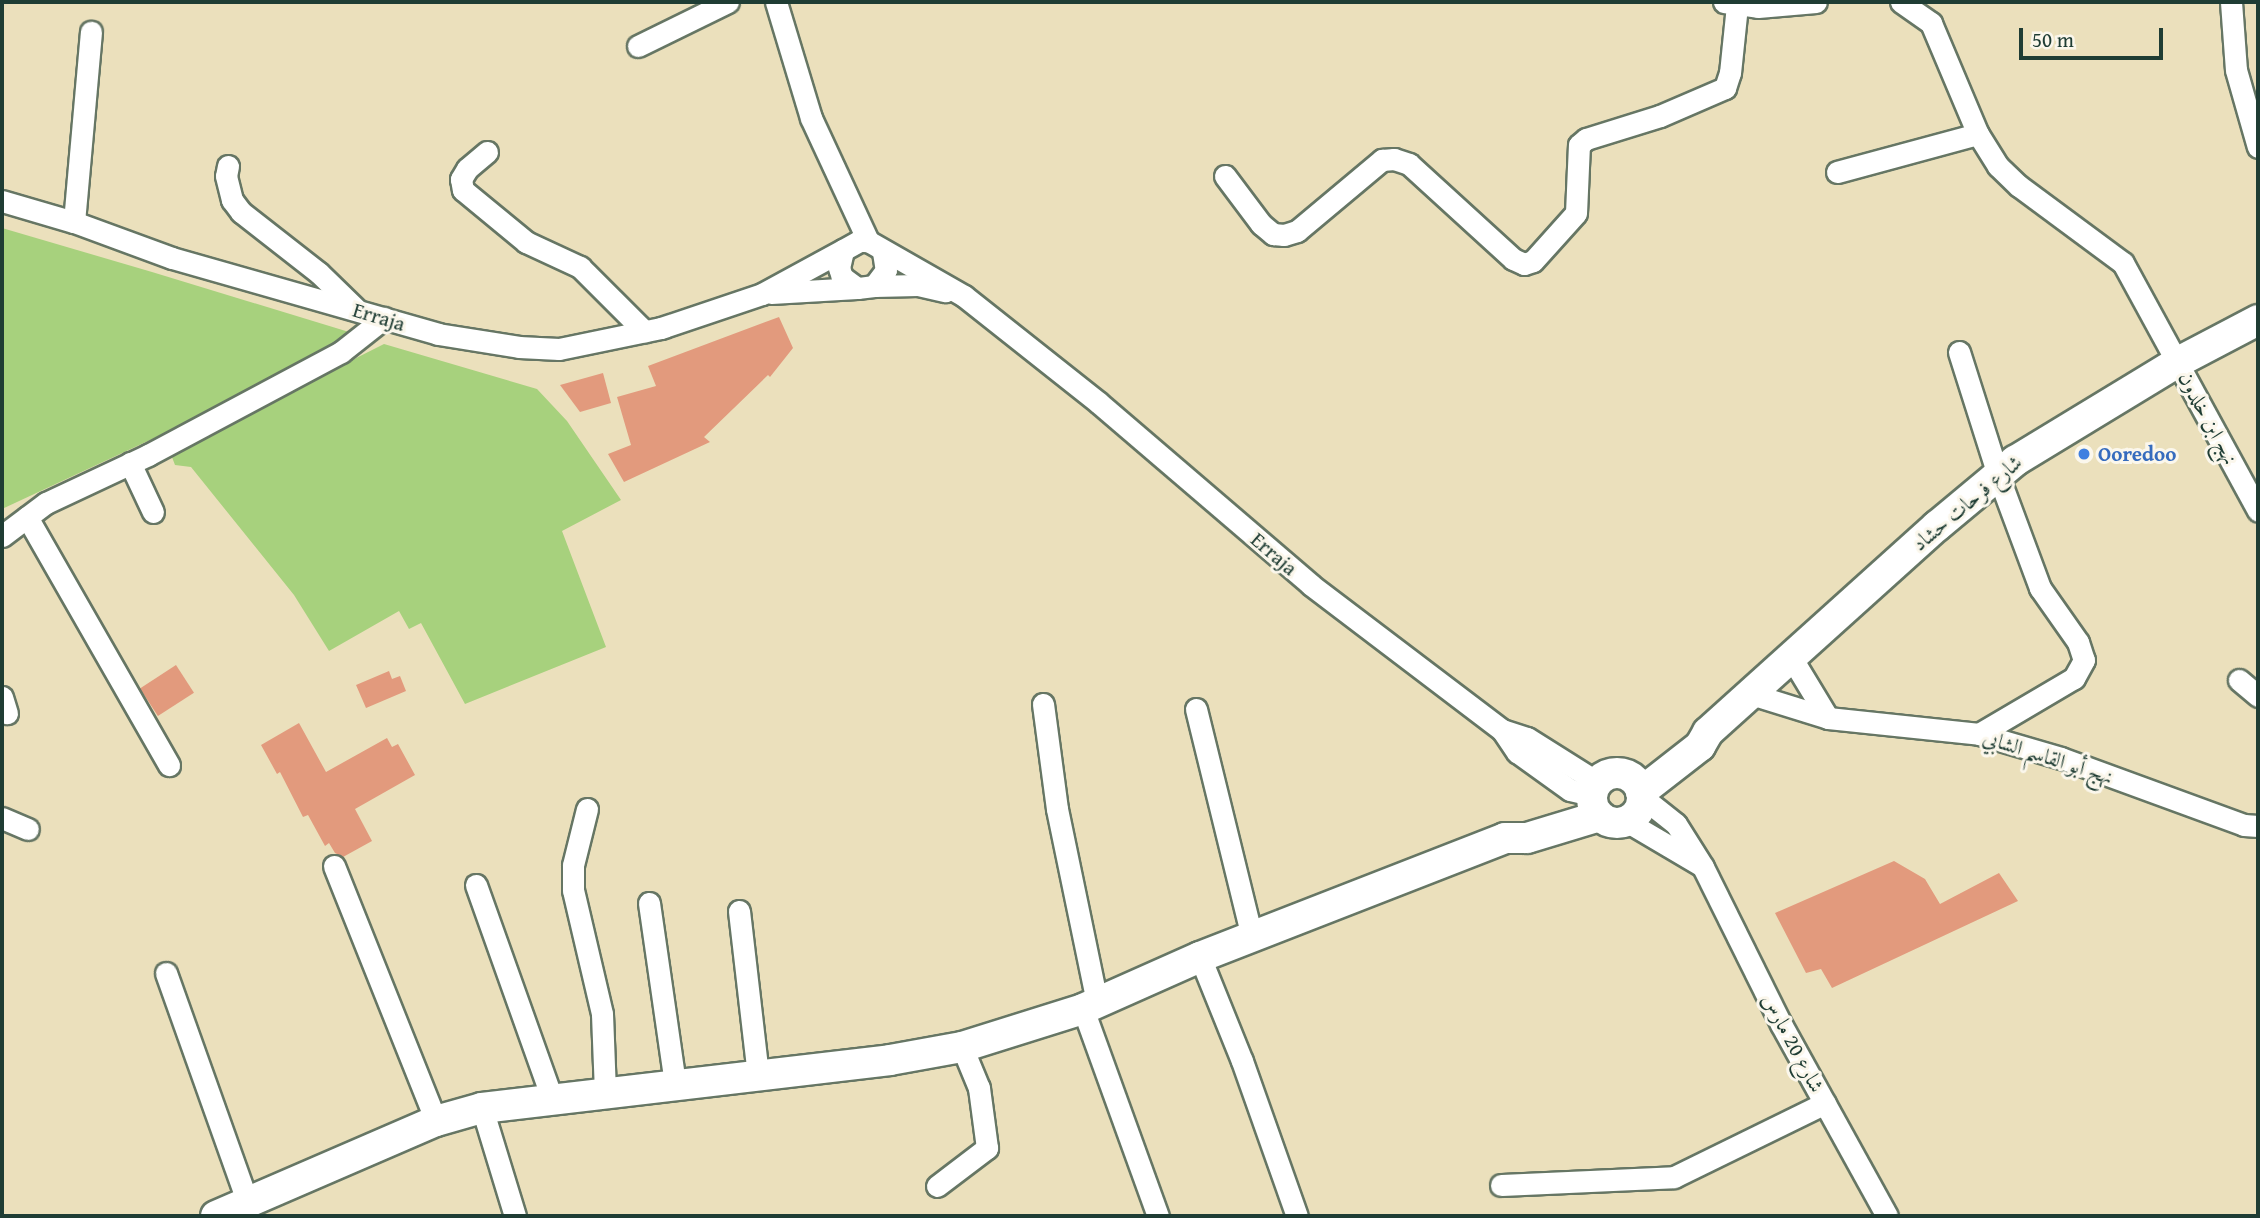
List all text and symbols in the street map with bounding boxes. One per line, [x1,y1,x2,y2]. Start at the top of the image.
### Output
scale bar [2022,14,2166,58]
text: 50 m [2032,24,2074,55]
street label: Erraja [350,297,408,337]
street label: نهج ابن خلدون [2173,367,2243,469]
place label: Ooredoo [2098,441,2176,467]
marker: Ooredoo [2076,446,2092,462]
street label: شارع فرحات حشاد [1907,450,2027,556]
street label: Erraja [1246,527,1302,581]
street label: نهج أبو القاسم الشابي [1980,724,2116,790]
street label: شارع 20 مارس [1756,989,1830,1097]

